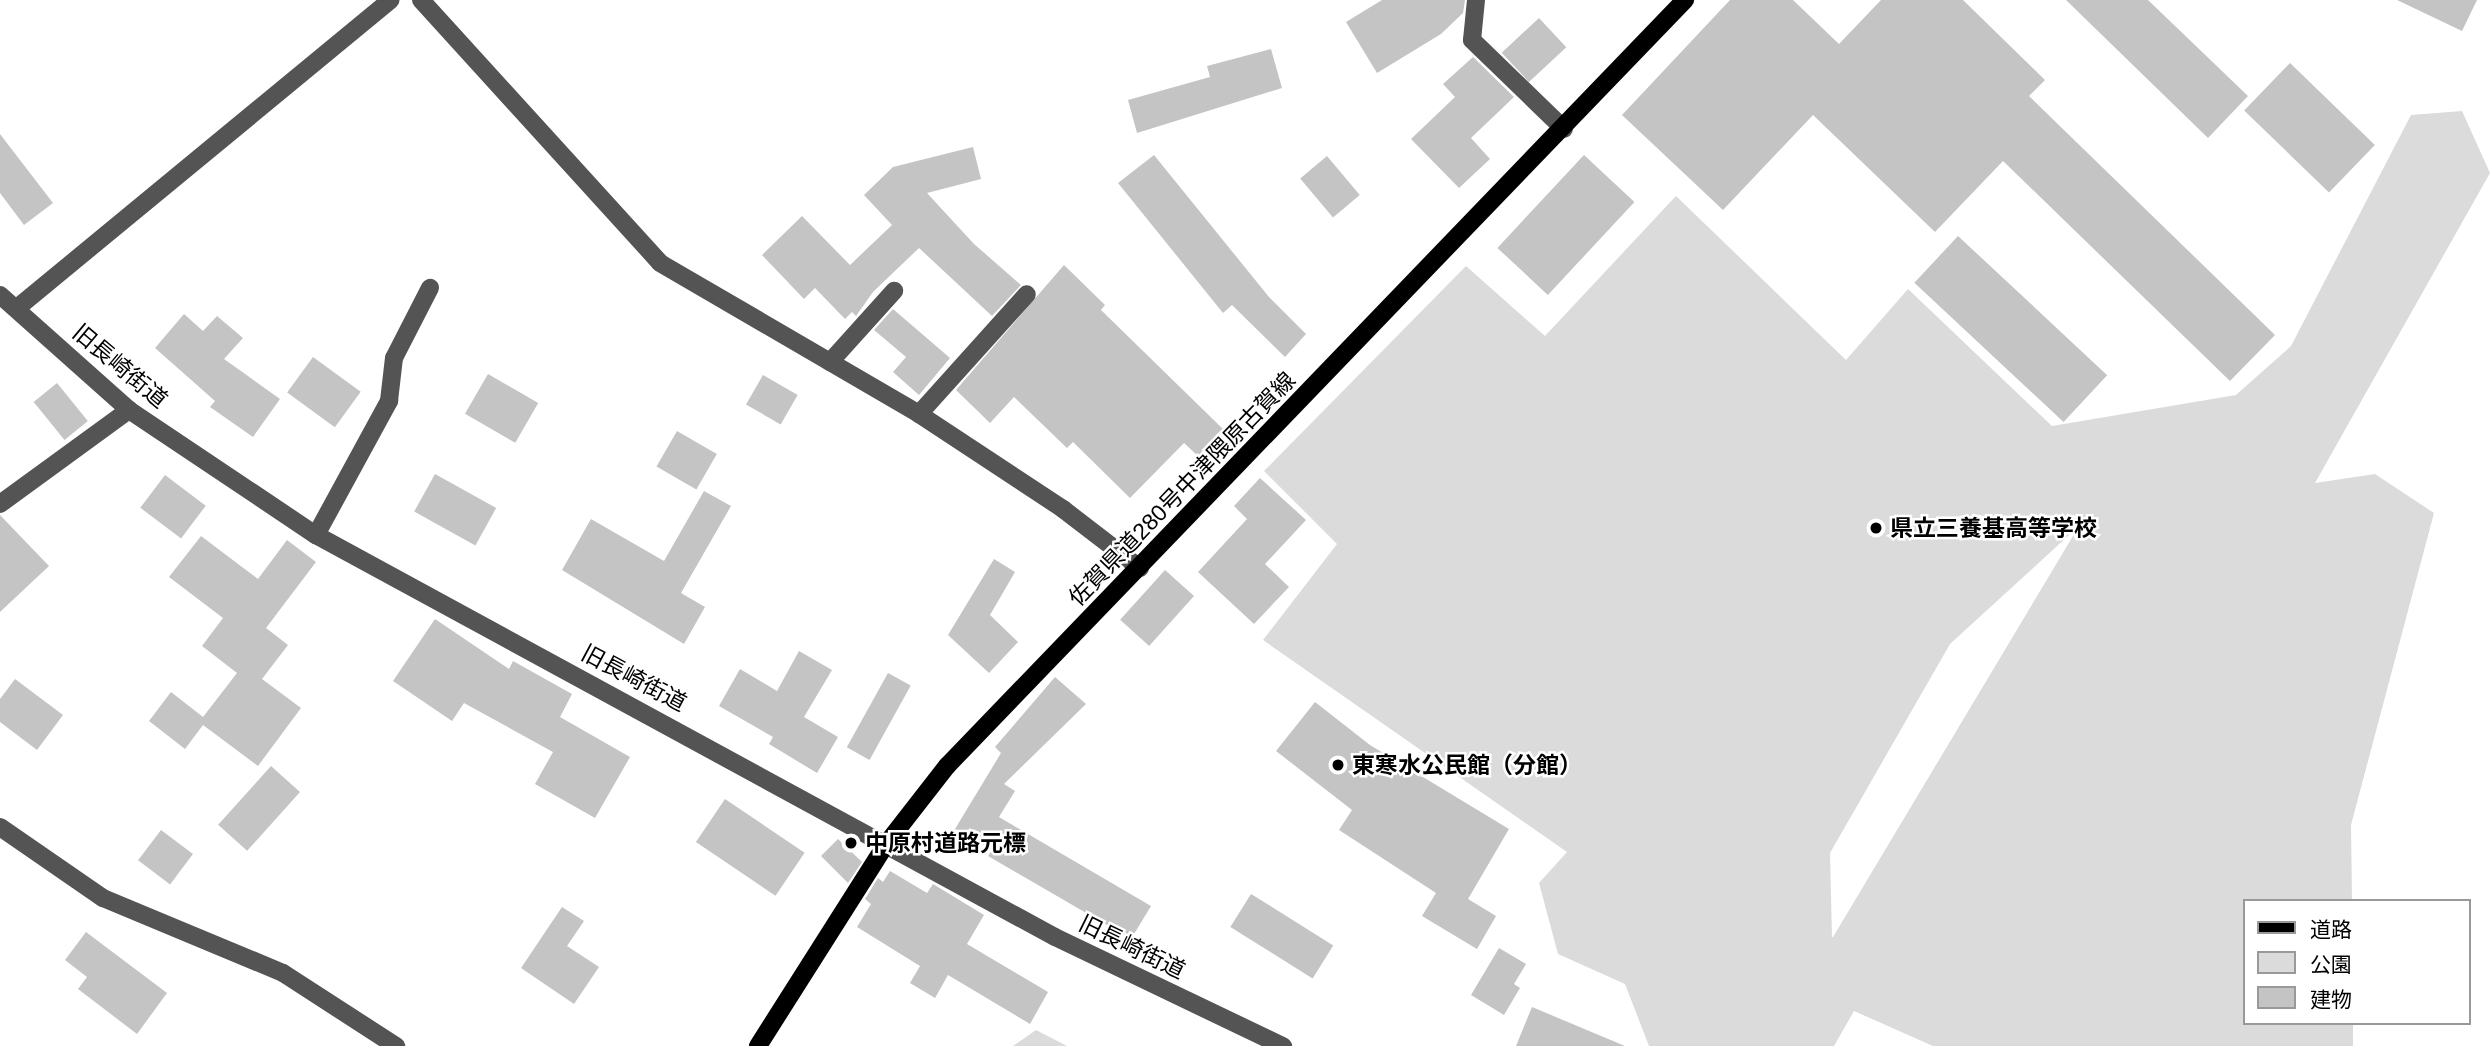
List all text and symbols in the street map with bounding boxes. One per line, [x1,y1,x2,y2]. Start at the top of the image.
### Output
street label: 旧長崎街道 [67,318,173,414]
street label: 佐賀県道280号中津隈原古賀線 [1063,366,1301,612]
place label: 県立三養基高等学校 [1890,514,2097,542]
marker: 県立三養基高等学校 [1868,520,1884,536]
street label: 旧長崎街道 [577,639,691,717]
place label: 東寒水公民館（分館） [1352,751,1582,779]
marker: 東寒水公民館（分館） [1330,757,1346,773]
place label: 中原村道路元標 [865,829,1026,857]
marker: 中原村道路元標 [843,835,859,851]
legend [2242,899,2470,1025]
street label: 旧長崎街道 [1074,909,1190,985]
text: 道路 [2310,918,2352,941]
text: 公園 [2310,953,2352,976]
text: 建物 [2310,988,2352,1011]

